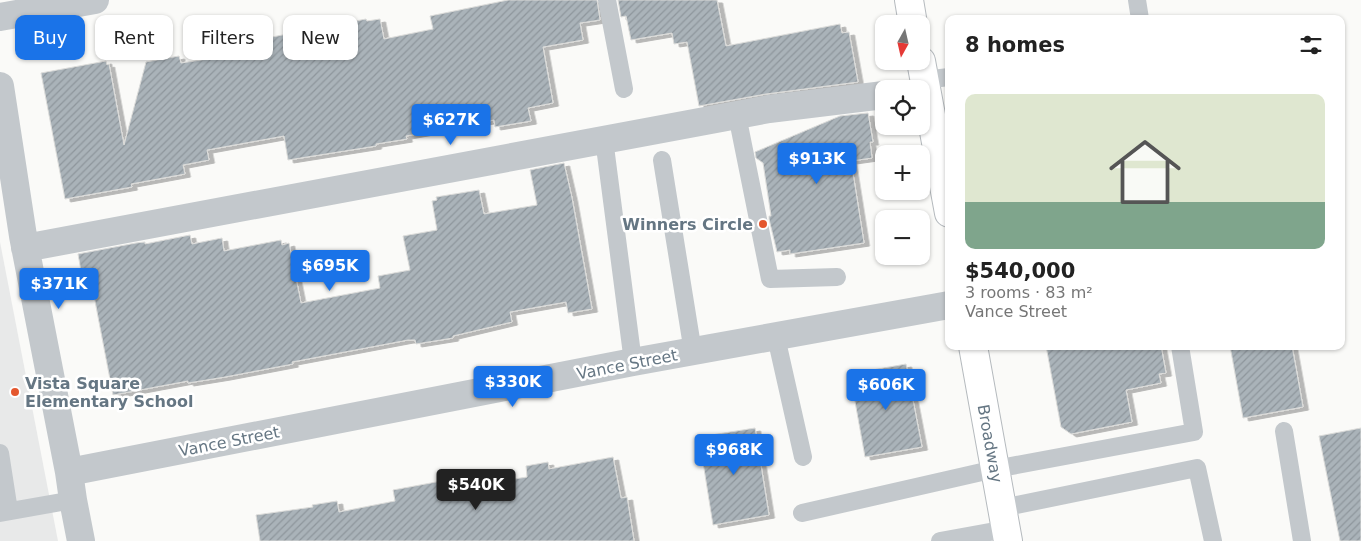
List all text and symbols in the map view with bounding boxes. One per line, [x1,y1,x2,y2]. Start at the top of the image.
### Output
chip: Buy [15,15,85,60]
chip: Rent [95,15,173,60]
chip: Filters [183,15,273,60]
chip: New [283,15,358,60]
north arrow [875,15,930,70]
map controls [875,15,930,265]
icon: filters [1297,31,1325,59]
text: 8 homes [965,33,1065,57]
button: locate [875,80,930,135]
pin: $627K [416,104,486,146]
text: $627K [423,110,479,129]
icon: home [1100,127,1190,217]
pin: $913K [782,142,852,185]
button: + [875,145,930,200]
text: $913K [789,149,845,168]
button: − [875,210,930,265]
place label: Winners Circle [622,215,753,234]
marker: Winners Circle [757,218,769,230]
pin: $695K [295,250,365,292]
text: $695K [302,256,358,275]
text: $540,000 [965,259,1075,283]
pin: $371K [24,268,94,310]
text: $371K [31,274,87,293]
text: 3 rooms · 83 m² [965,283,1093,302]
text: Vance Street [965,302,1067,321]
street label: Vance Street [575,345,679,384]
pin: $330K [478,366,548,408]
pin: $606K [851,368,921,411]
text: $330K [485,372,541,391]
place label: Vista Square Elementary School [25,374,193,411]
text: $606K [858,375,914,394]
marker: Vista Square Elementary School [9,386,21,398]
street label: Broadway [974,403,1006,484]
street label: Vance Street [177,422,281,461]
pin: $968K [699,434,769,476]
text: $968K [706,440,762,459]
pin: $540K [441,468,511,511]
text: $540K [448,475,504,494]

